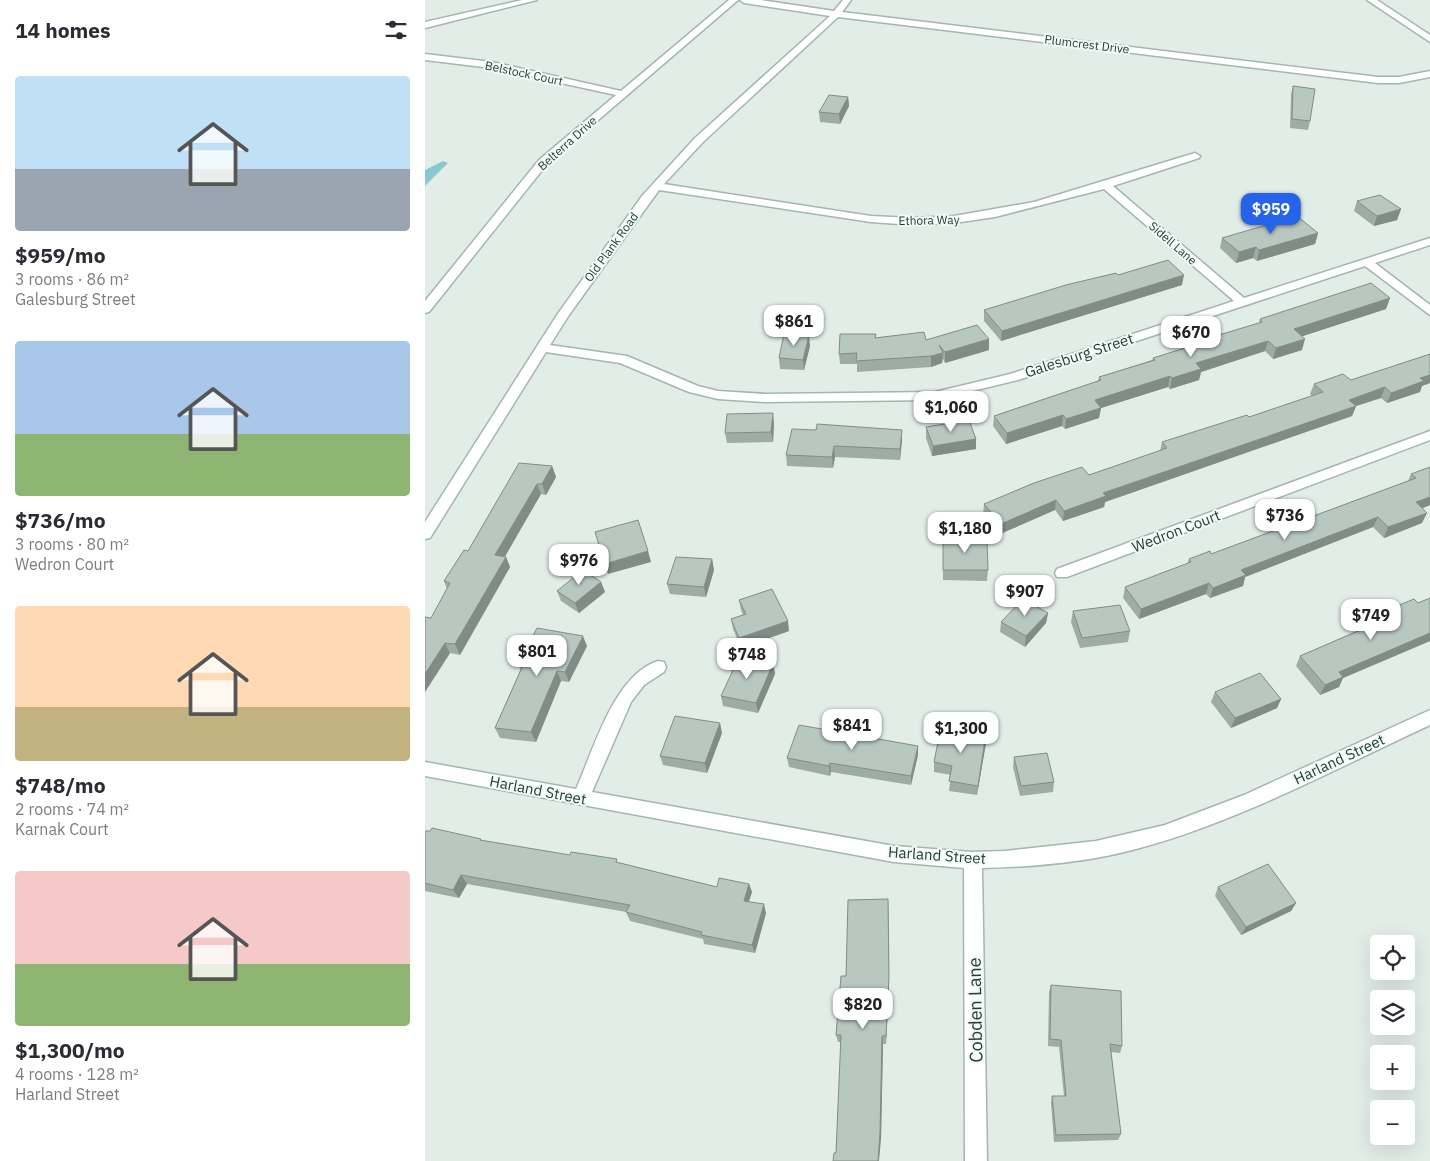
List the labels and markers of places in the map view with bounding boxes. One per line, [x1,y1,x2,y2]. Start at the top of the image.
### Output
pin: $959 [1241,192,1301,235]
pin: $861 [764,304,824,347]
pin: $670 [1161,316,1221,358]
pin: $1,060 [910,390,992,433]
pin: $736 [1255,498,1315,541]
pin: $1,180 [924,512,1006,554]
pin: $976 [549,544,609,586]
pin: $907 [995,574,1055,617]
pin: $749 [1341,598,1401,641]
pin: $801 [507,634,567,677]
pin: $748 [717,638,777,680]
pin: $841 [822,708,882,751]
pin: $1,300 [920,712,1002,754]
pin: $820 [833,988,893,1030]

